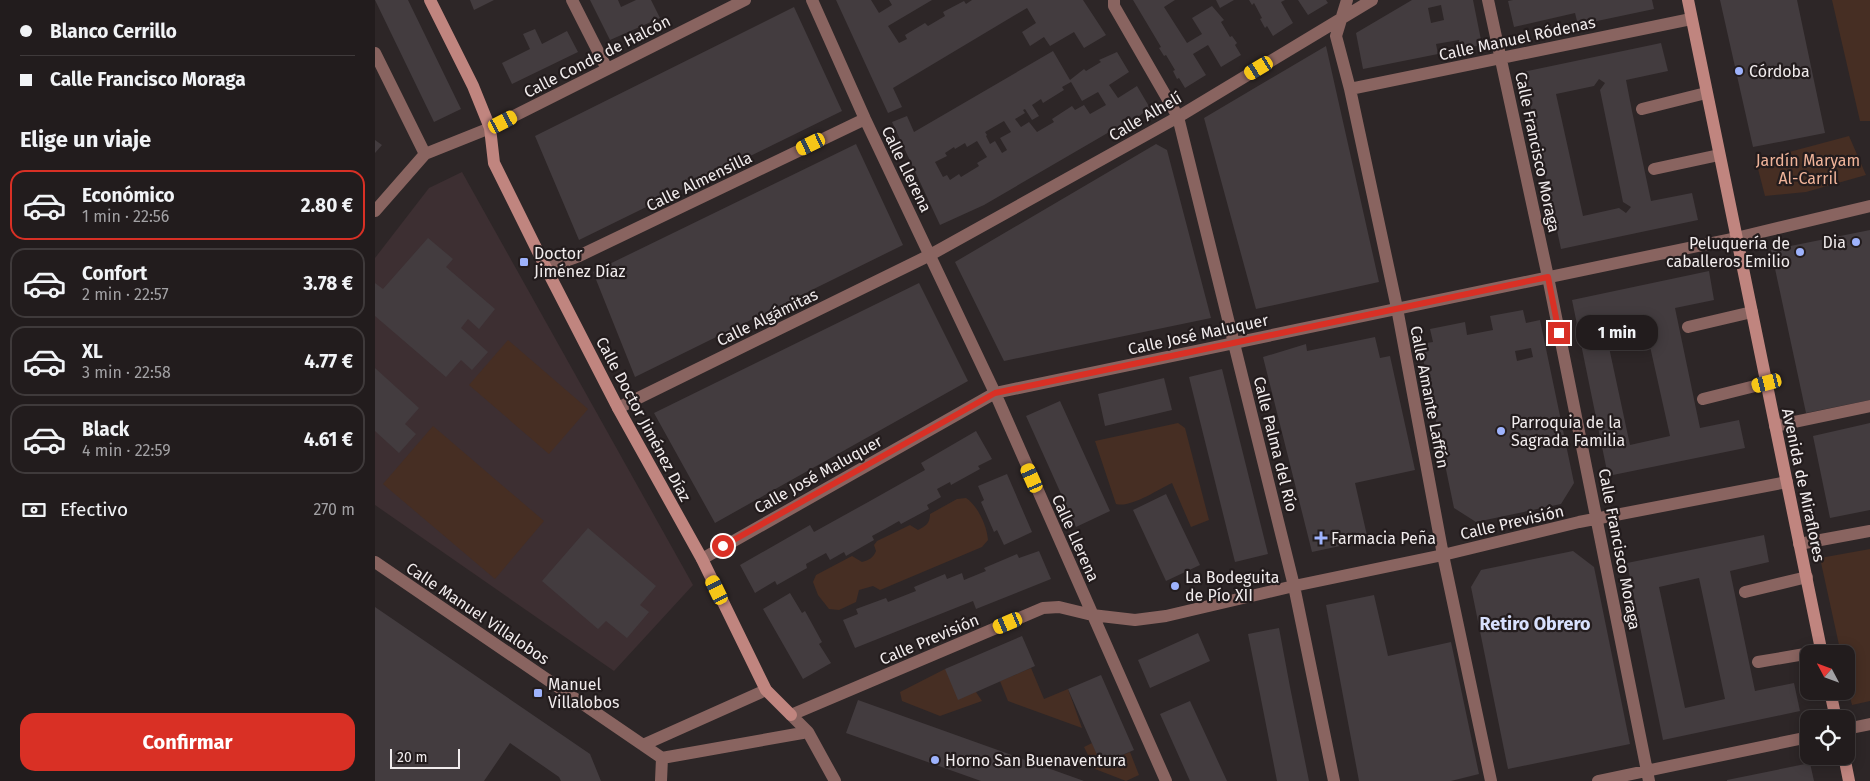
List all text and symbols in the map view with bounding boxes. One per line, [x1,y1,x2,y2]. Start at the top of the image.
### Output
street label: Calle Conde de Halcón [521,11,674,102]
street label: Calle Manuel Ródenas [1437,13,1597,64]
text: Blanco Cerrillo [50,20,177,43]
car [1242,54,1275,82]
place label: Córdoba [1749,62,1810,81]
marker: Córdoba [1733,65,1745,77]
text: Calle Francisco Moraga [50,68,246,91]
street label: Calle Francisco Moraga [1511,70,1564,234]
street label: Calle Alhelí [1106,88,1185,145]
car [486,109,519,135]
street label: Calle Llerena [878,123,936,215]
text: Elige un viaje [20,126,151,153]
car [794,131,827,157]
street label: Calle Almensilla [643,148,755,215]
park label: Jardín Maryam Al-Carril [1756,151,1860,188]
icon: car [22,183,67,228]
text: Económico [82,184,175,207]
text: 2.80 € [301,194,353,217]
text: 1 min · 22:56 [82,207,169,226]
place label: Dia [1822,233,1846,252]
place label: Peluquería de caballeros Emilio [1666,234,1790,271]
marker: Dia [1850,236,1862,248]
place label: Doctor Jiménez Díaz [534,244,626,281]
marker: Peluquería de caballeros Emilio [1794,246,1806,258]
marker: Doctor Jiménez Díaz [518,256,530,268]
icon: car [22,261,67,306]
text: Confort [82,262,147,285]
text: 3.78 € [303,272,353,295]
text: 2 min · 22:57 [82,285,169,304]
street label: Calle Algámitas [714,285,821,350]
street label: Calle José Maluquer [1126,310,1271,359]
callout: 1 min [1577,316,1659,350]
route end [1548,322,1570,344]
text: 1 min [1598,323,1636,342]
street label: Calle Amante Laffón [1406,324,1453,470]
street label: Calle Doctor Jiménez Díaz [592,334,695,505]
icon: car [22,339,67,384]
text: XL [82,340,103,363]
text: 4.77 € [304,350,353,373]
text: 3 min · 22:58 [82,363,171,382]
car [1750,372,1783,394]
street label: Calle Palma del Río [1250,375,1302,514]
street label: Avenida de Miraflores [1778,407,1829,564]
place label: Parroquia de la Sagrada Familia [1511,413,1625,450]
icon: car [22,417,67,462]
text: Black [82,418,129,441]
marker: Parroquia de la Sagrada Familia [1495,425,1507,437]
text: 4.61 € [304,428,353,451]
street label: Calle José Maluquer [751,431,886,517]
text: 4 min · 22:59 [82,441,171,460]
car [1019,461,1044,495]
street label: Calle Francisco Moraga [1595,467,1644,631]
street label: Calle Llerena [1048,492,1103,585]
icon: cash [20,496,48,524]
text: Efectivo [60,498,128,521]
text: 270 m [313,500,355,519]
street label: Calle Previsión [1458,501,1566,544]
place label: Farmacia Peña [1331,529,1436,548]
marker: Farmacia Peña [1315,532,1327,544]
route start [712,535,734,557]
street label: Calle Manuel Villalobos [403,558,553,668]
place label: La Bodeguita de Pío XII [1185,568,1279,605]
car [703,573,730,607]
marker: La Bodeguita de Pío XII [1169,580,1181,592]
street label: Calle Previsión [877,610,982,669]
car [991,610,1024,636]
district label: Retiro Obrero [1479,613,1591,635]
north arrow [1800,645,1855,700]
map controls [1800,645,1855,765]
place label: Manuel Villalobos [548,675,620,712]
marker: Manuel Villalobos [532,687,544,699]
button: locate [1800,710,1855,765]
button: Confirmar [20,713,355,771]
scale bar [390,746,460,769]
text: 20 m [397,749,427,766]
place label: Horno San Buenaventura [945,751,1126,770]
marker: Horno San Buenaventura [929,754,941,766]

